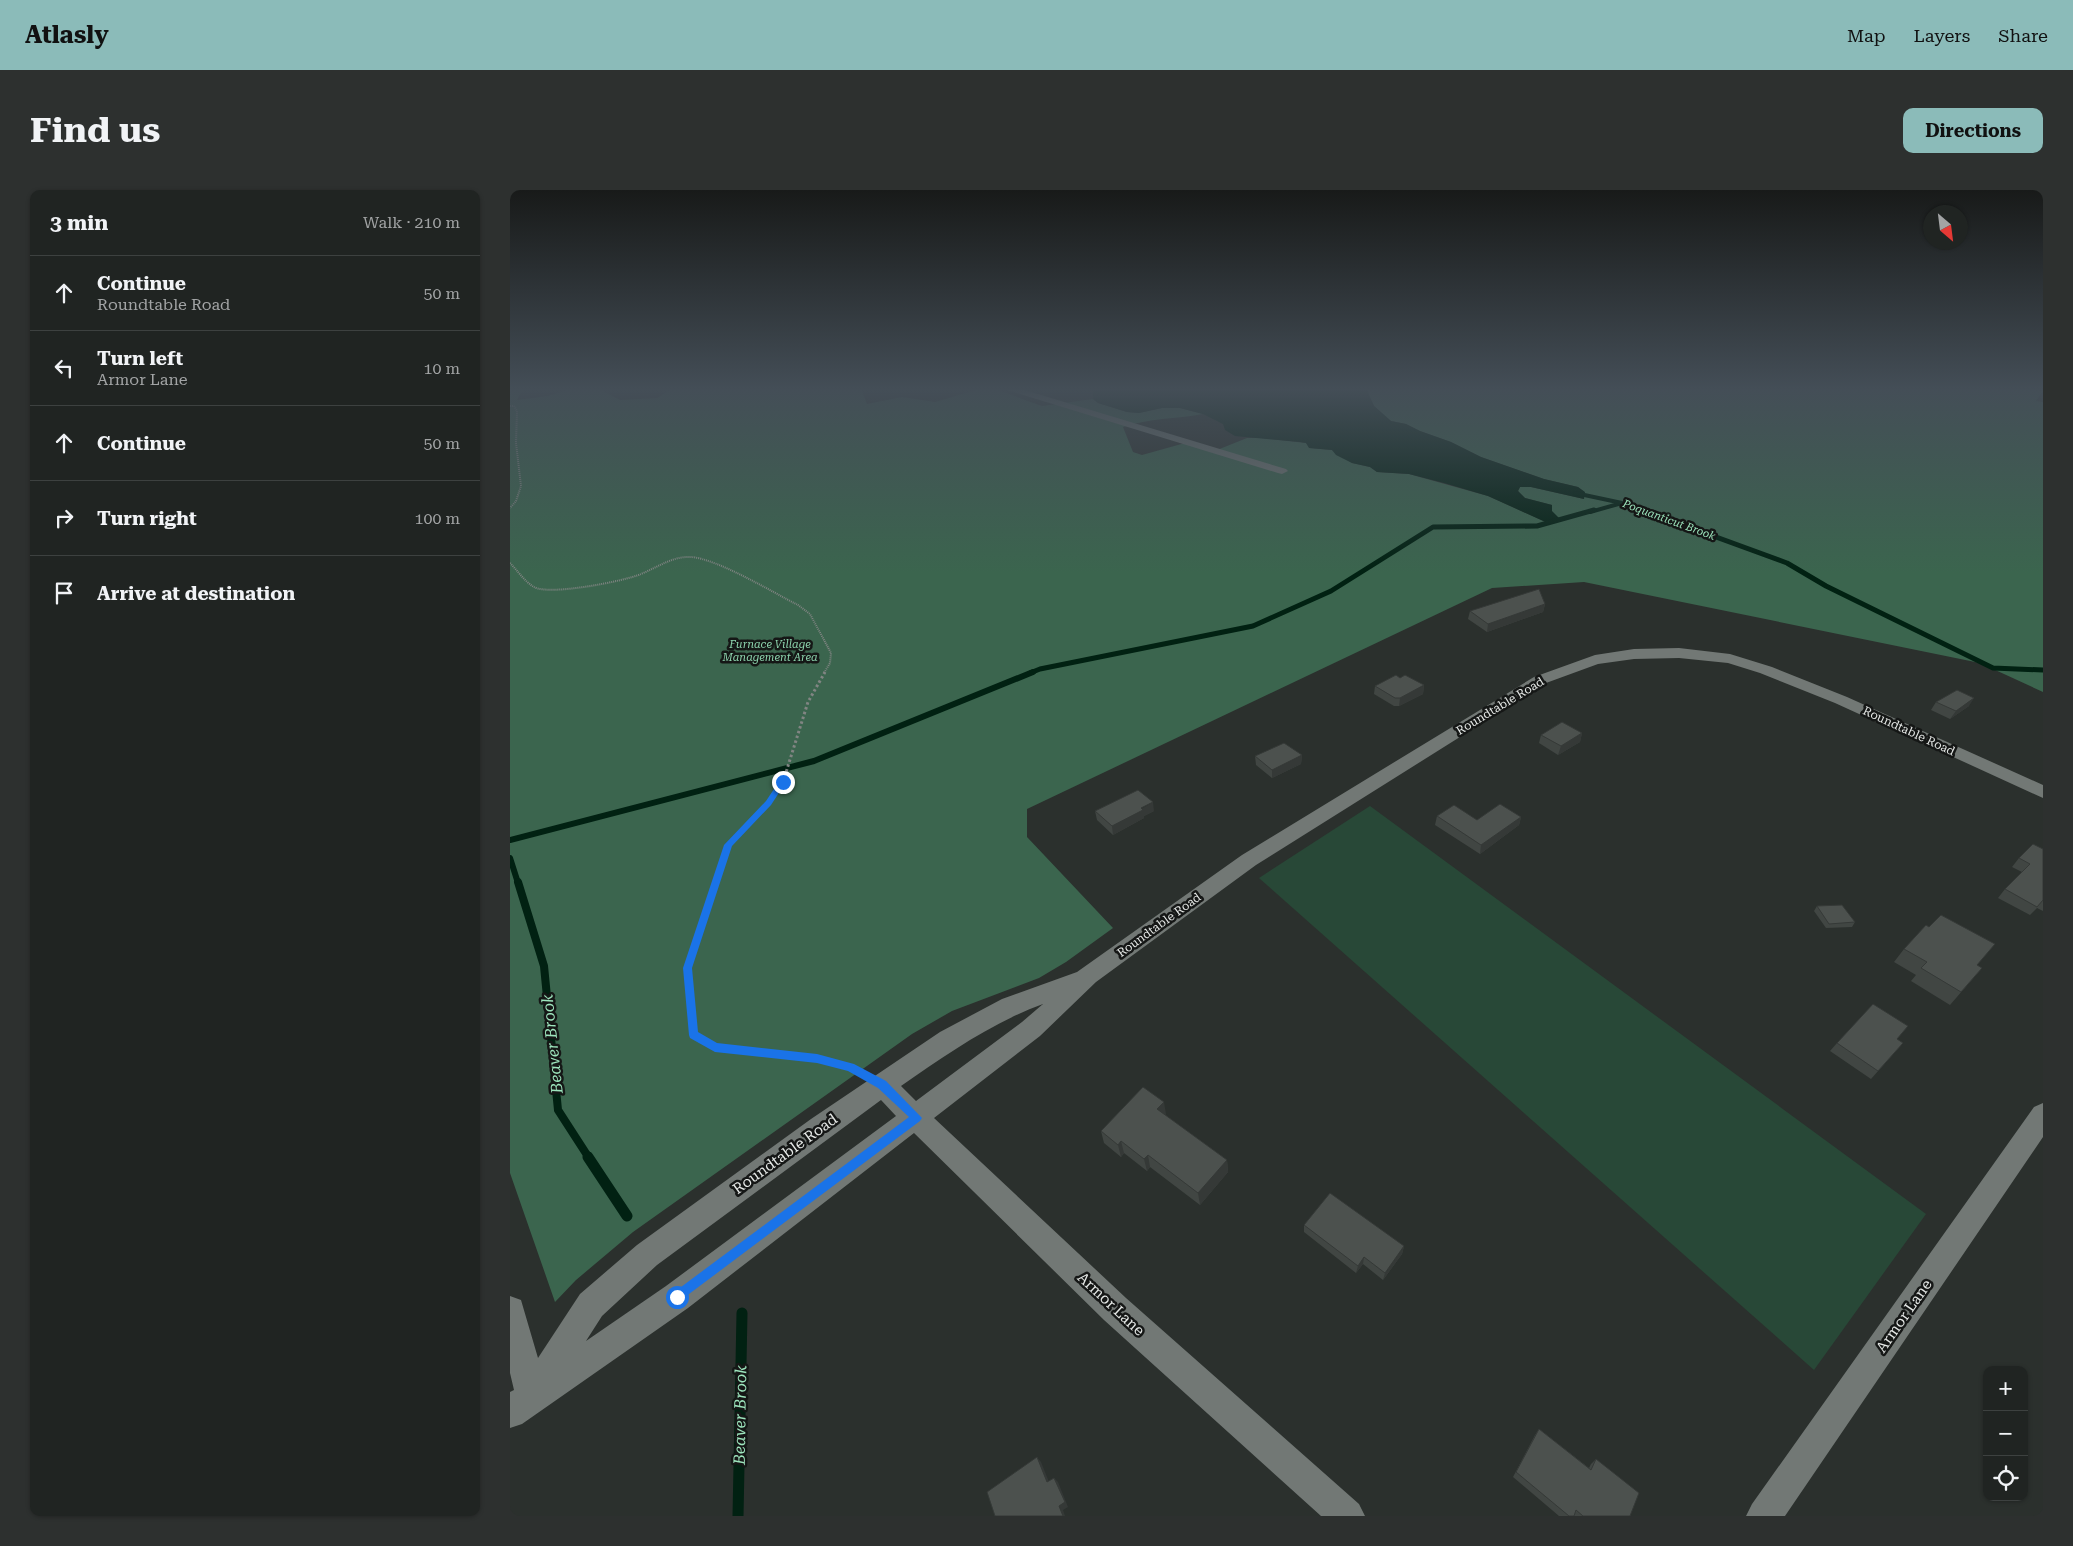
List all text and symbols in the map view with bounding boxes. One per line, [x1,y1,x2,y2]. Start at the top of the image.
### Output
text: Atlasly [25,21,109,49]
text: Map [1847,25,1886,46]
text: Layers [1914,25,1970,46]
text: Share [1998,25,2048,46]
button: Directions [1903,108,2043,153]
text: Find us [30,110,160,151]
north arrow [1923,205,1968,250]
text: 3 min [50,211,108,235]
text: Walk · 210 m [363,213,460,232]
text: Continue [97,272,186,295]
icon: ahead [50,279,78,307]
text: 50 m [423,284,460,303]
text: Roundtable Road [97,295,230,314]
text: Turn left [97,347,183,370]
icon: left [50,354,78,382]
text: 10 m [423,359,460,378]
text: Armor Lane [97,370,188,389]
icon: ahead [50,429,78,457]
text: Continue [97,432,186,455]
text: 50 m [423,434,460,453]
water label: Poquanticut Brook [1620,497,1717,543]
icon: right [50,504,78,532]
text: Turn right [97,507,197,530]
text: 100 m [414,509,460,528]
icon: arrive [50,579,78,607]
text: Arrive at destination [97,582,295,605]
park label: Furnace Village Management Area [721,638,818,664]
street label: Roundtable Road [1454,674,1547,738]
street label: Roundtable Road [1861,704,1958,759]
route end [772,771,795,794]
street label: Roundtable Road [1114,890,1204,960]
water label: Beaver Brook [537,993,567,1096]
street label: Roundtable Road [729,1110,841,1198]
street label: Armor Lane [1074,1268,1148,1340]
street label: Armor Lane [1872,1276,1936,1356]
route start [666,1286,689,1309]
water label: Beaver Brook [730,1365,750,1466]
map controls [1983,1366,2028,1501]
button: + [1983,1366,2028,1411]
button: − [1983,1411,2028,1456]
button: locate [1983,1456,2028,1501]

